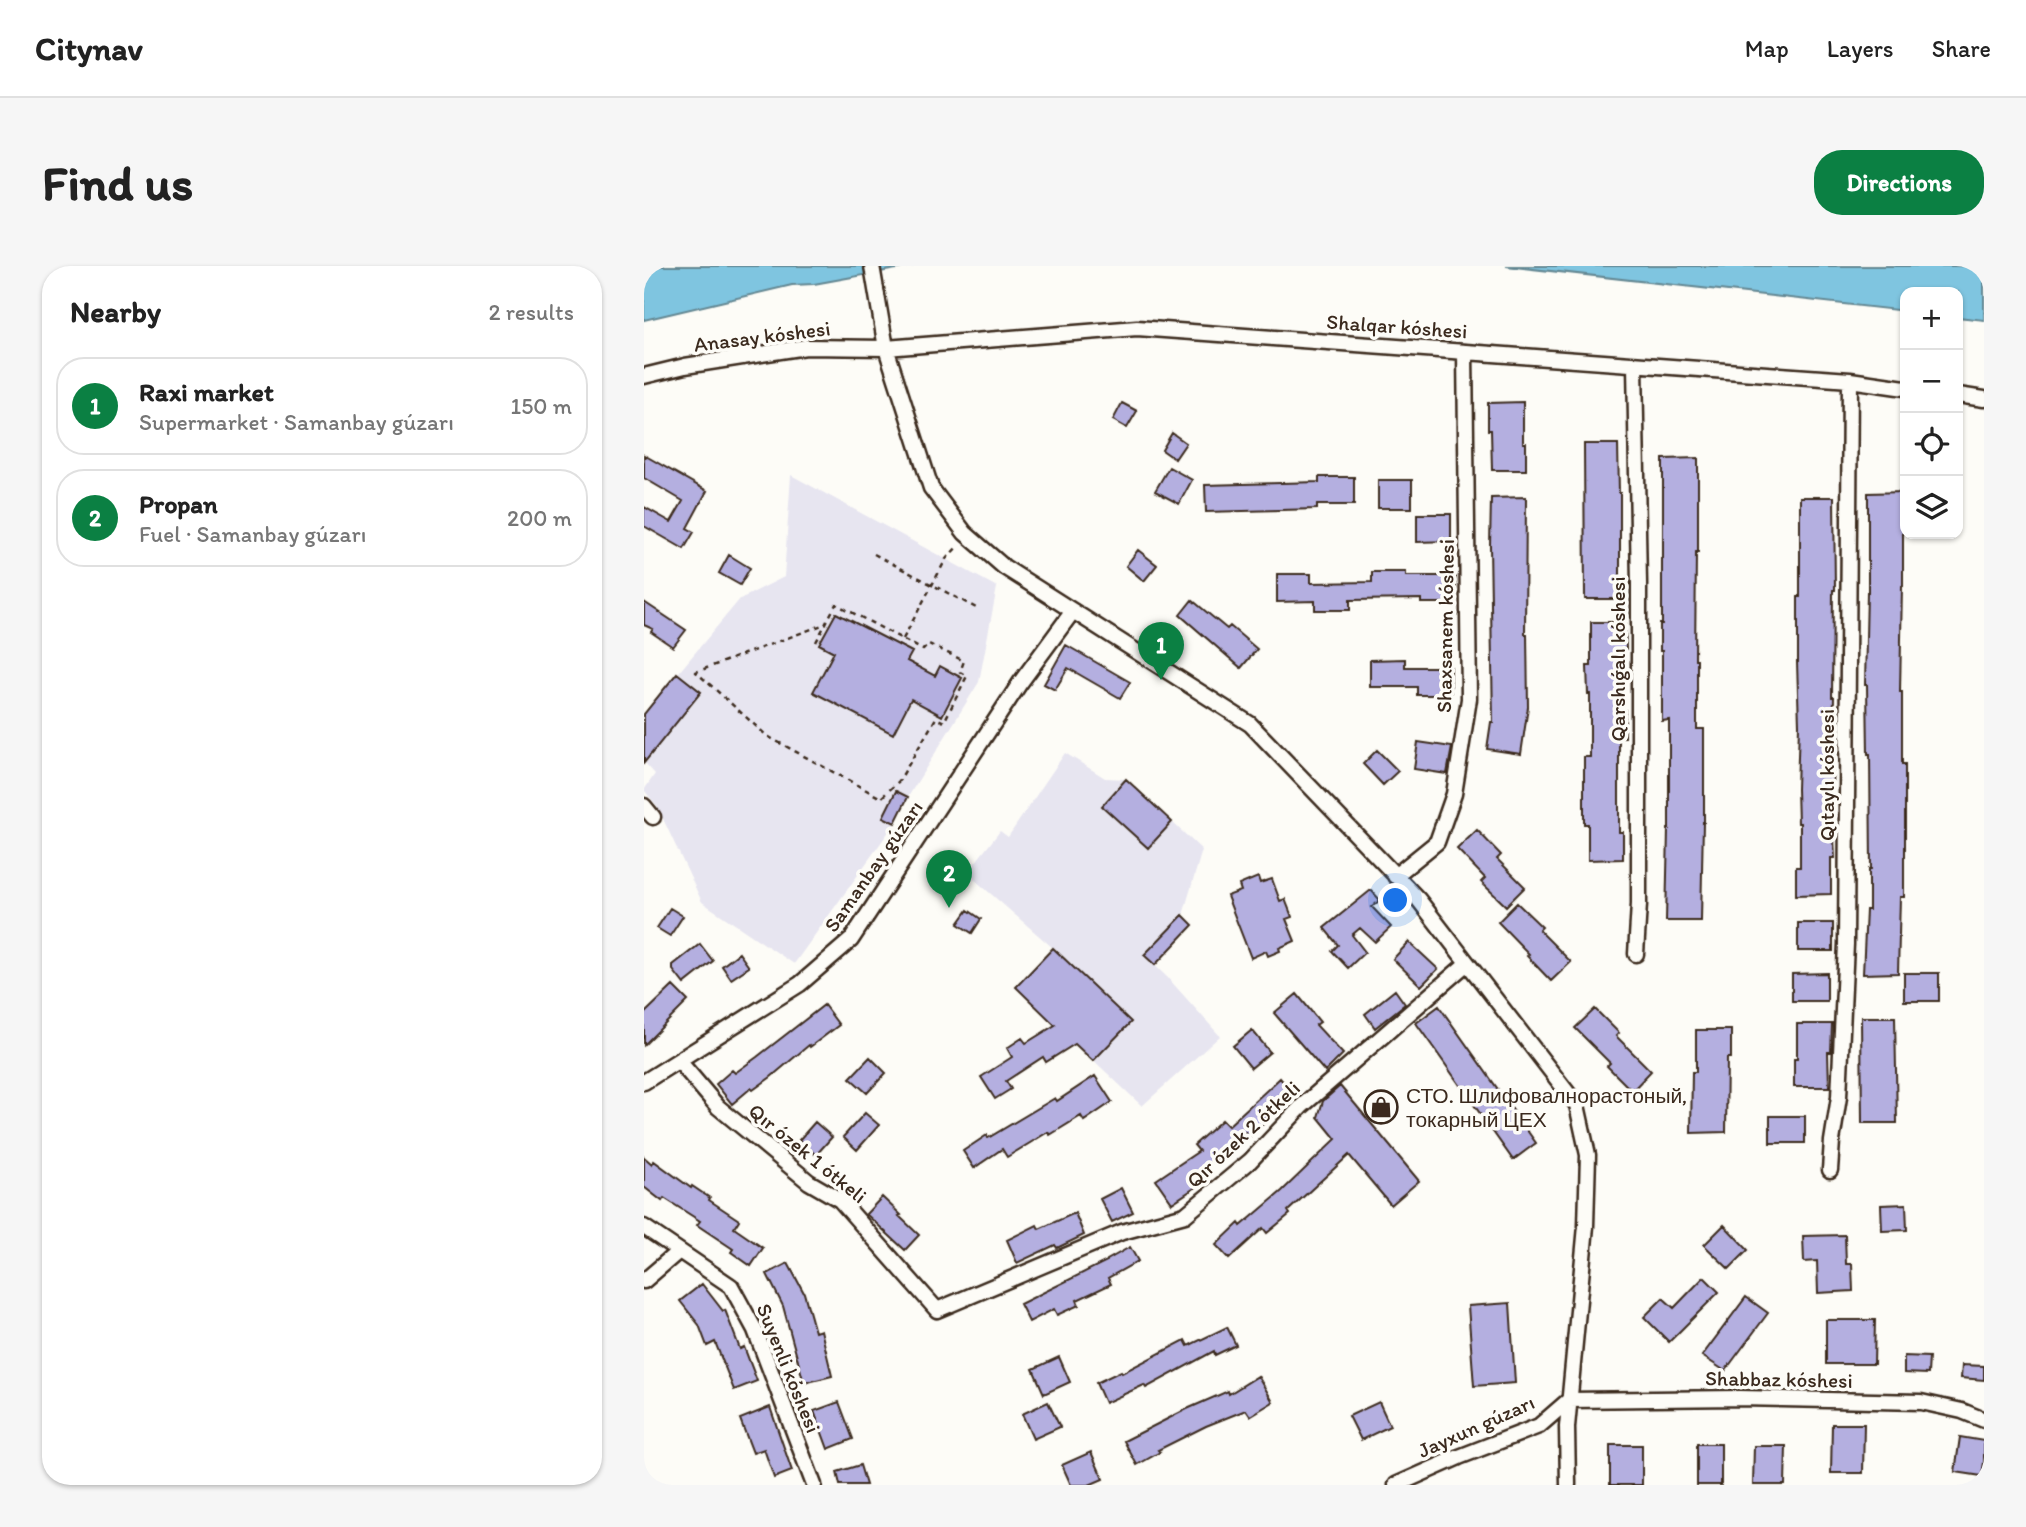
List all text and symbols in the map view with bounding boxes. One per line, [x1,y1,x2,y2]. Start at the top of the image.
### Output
text: Citynav [35,29,143,68]
text: Map [1745,34,1789,63]
text: Layers [1827,34,1894,63]
text: Share [1932,34,1991,63]
button: Directions [1814,150,1984,215]
text: Find us [42,153,193,212]
map controls [1900,287,1963,539]
button: + [1900,287,1963,350]
text: Nearby [70,293,161,330]
text: 2 results [488,298,574,326]
street label: Shalqar kóshesi [1326,309,1468,343]
street label: Anasay kóshesi [692,315,832,357]
button: − [1900,350,1963,413]
text: Raxi market [139,376,274,408]
text: 1 [90,392,100,420]
text: 150 m [511,392,572,420]
text: Supermarket · Samanbay gúzarı [139,408,454,436]
button: locate [1900,413,1963,476]
button: layers [1900,476,1963,539]
text: Propan [139,488,218,520]
text: 2 [89,504,101,532]
text: 200 m [507,504,572,532]
text: Fuel · Samanbay gúzarı [139,520,366,548]
street label: Shaxsanem kóshesi [1431,539,1459,713]
street label: Qarshıǵalı kóshesi [1605,576,1630,742]
pin: 1 [1138,622,1184,680]
street label: Qıtaylı kóshesi [1814,709,1839,841]
street label: Samanbay gúzarı [818,795,928,937]
pin: 2 [926,850,972,908]
your location [1378,883,1412,917]
street label: Qır ózek 2 ótkeli [1181,1075,1305,1193]
place label: СТО. Шлифовалнорастоный, токарный ЦЕХ [1406,1083,1687,1132]
shop icon: СТО. Шлифовалнорастоный, токарный ЦЕХ [1362,1088,1400,1126]
street label: Qır ózek 1 ótkeli [744,1098,872,1208]
street label: Suyenli kóshesi [752,1300,826,1436]
street label: Shabbaz kóshesi [1705,1365,1853,1393]
street label: Jayxun gúzarı [1414,1389,1538,1463]

